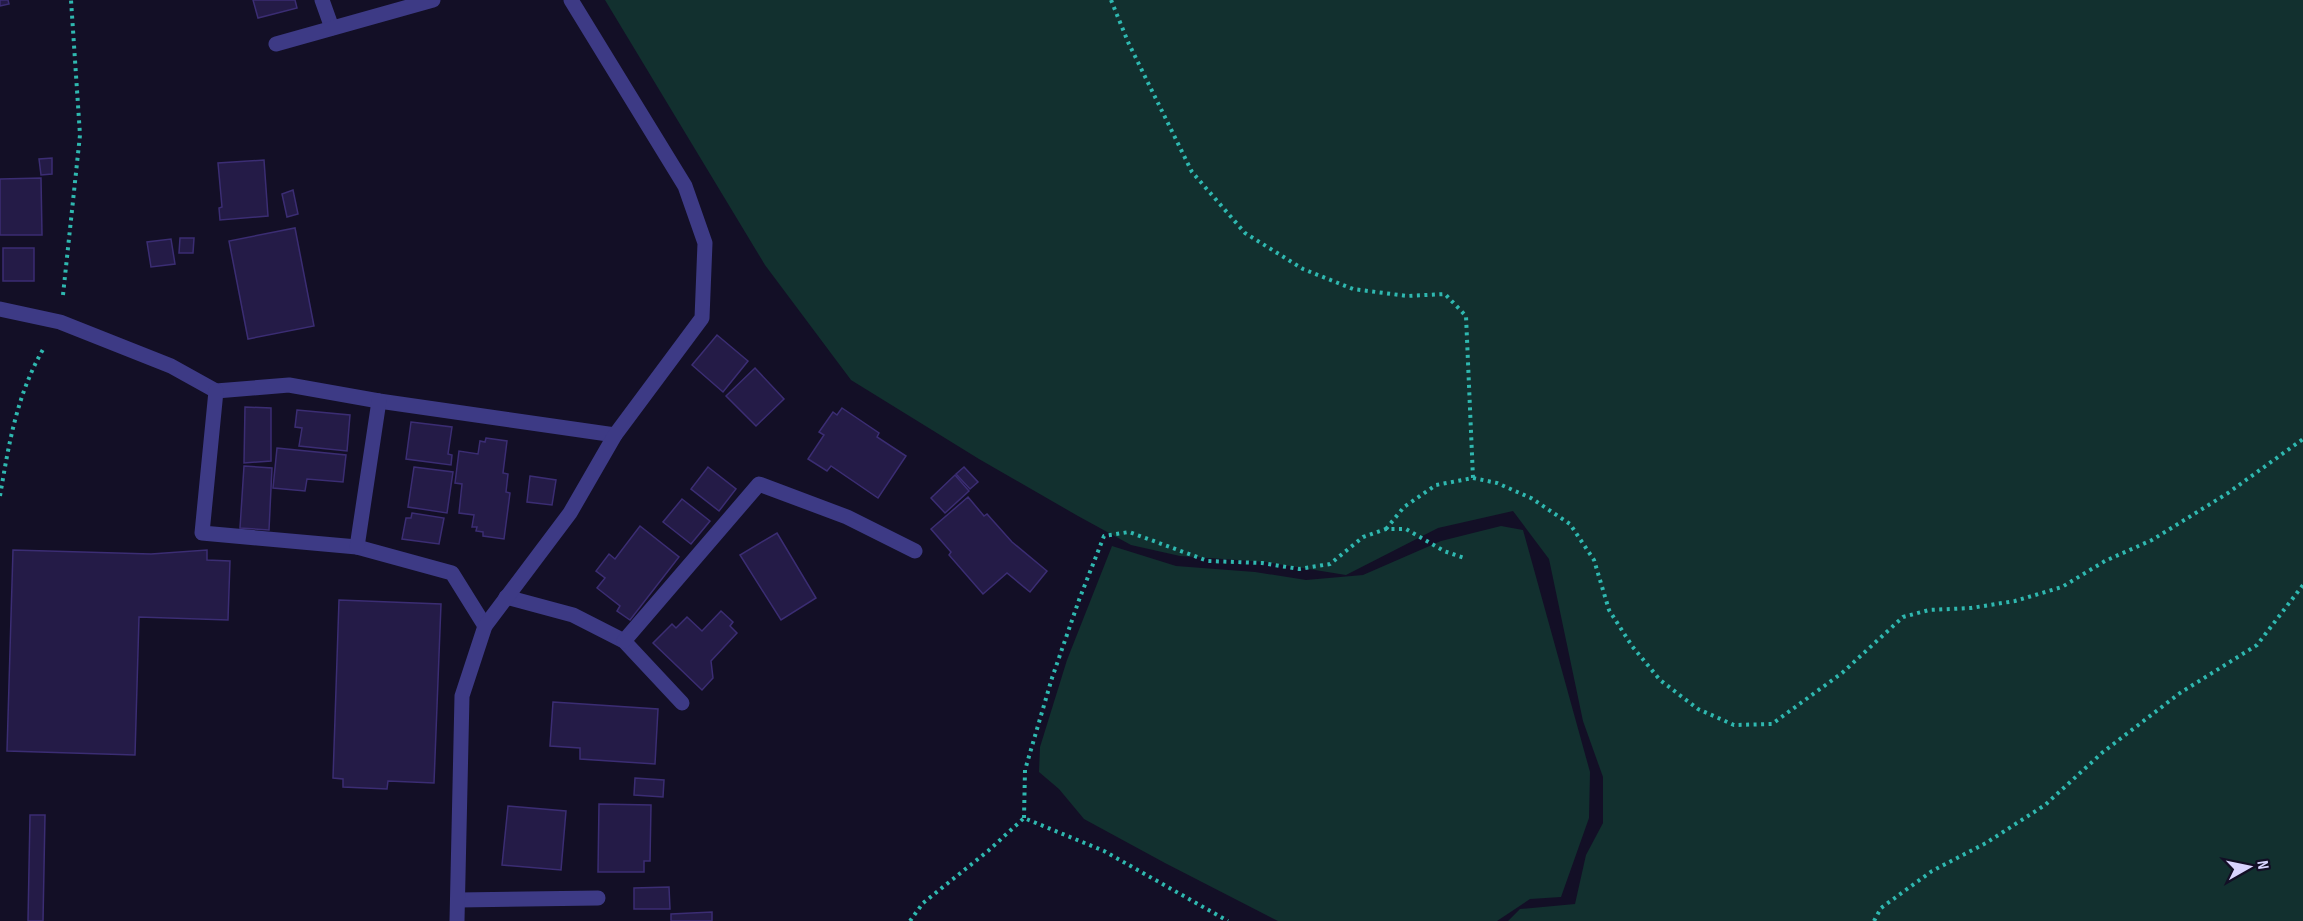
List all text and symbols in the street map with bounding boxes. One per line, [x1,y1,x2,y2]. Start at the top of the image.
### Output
north arrow [2219,837,2279,897]
text: N [2252,859,2272,871]

